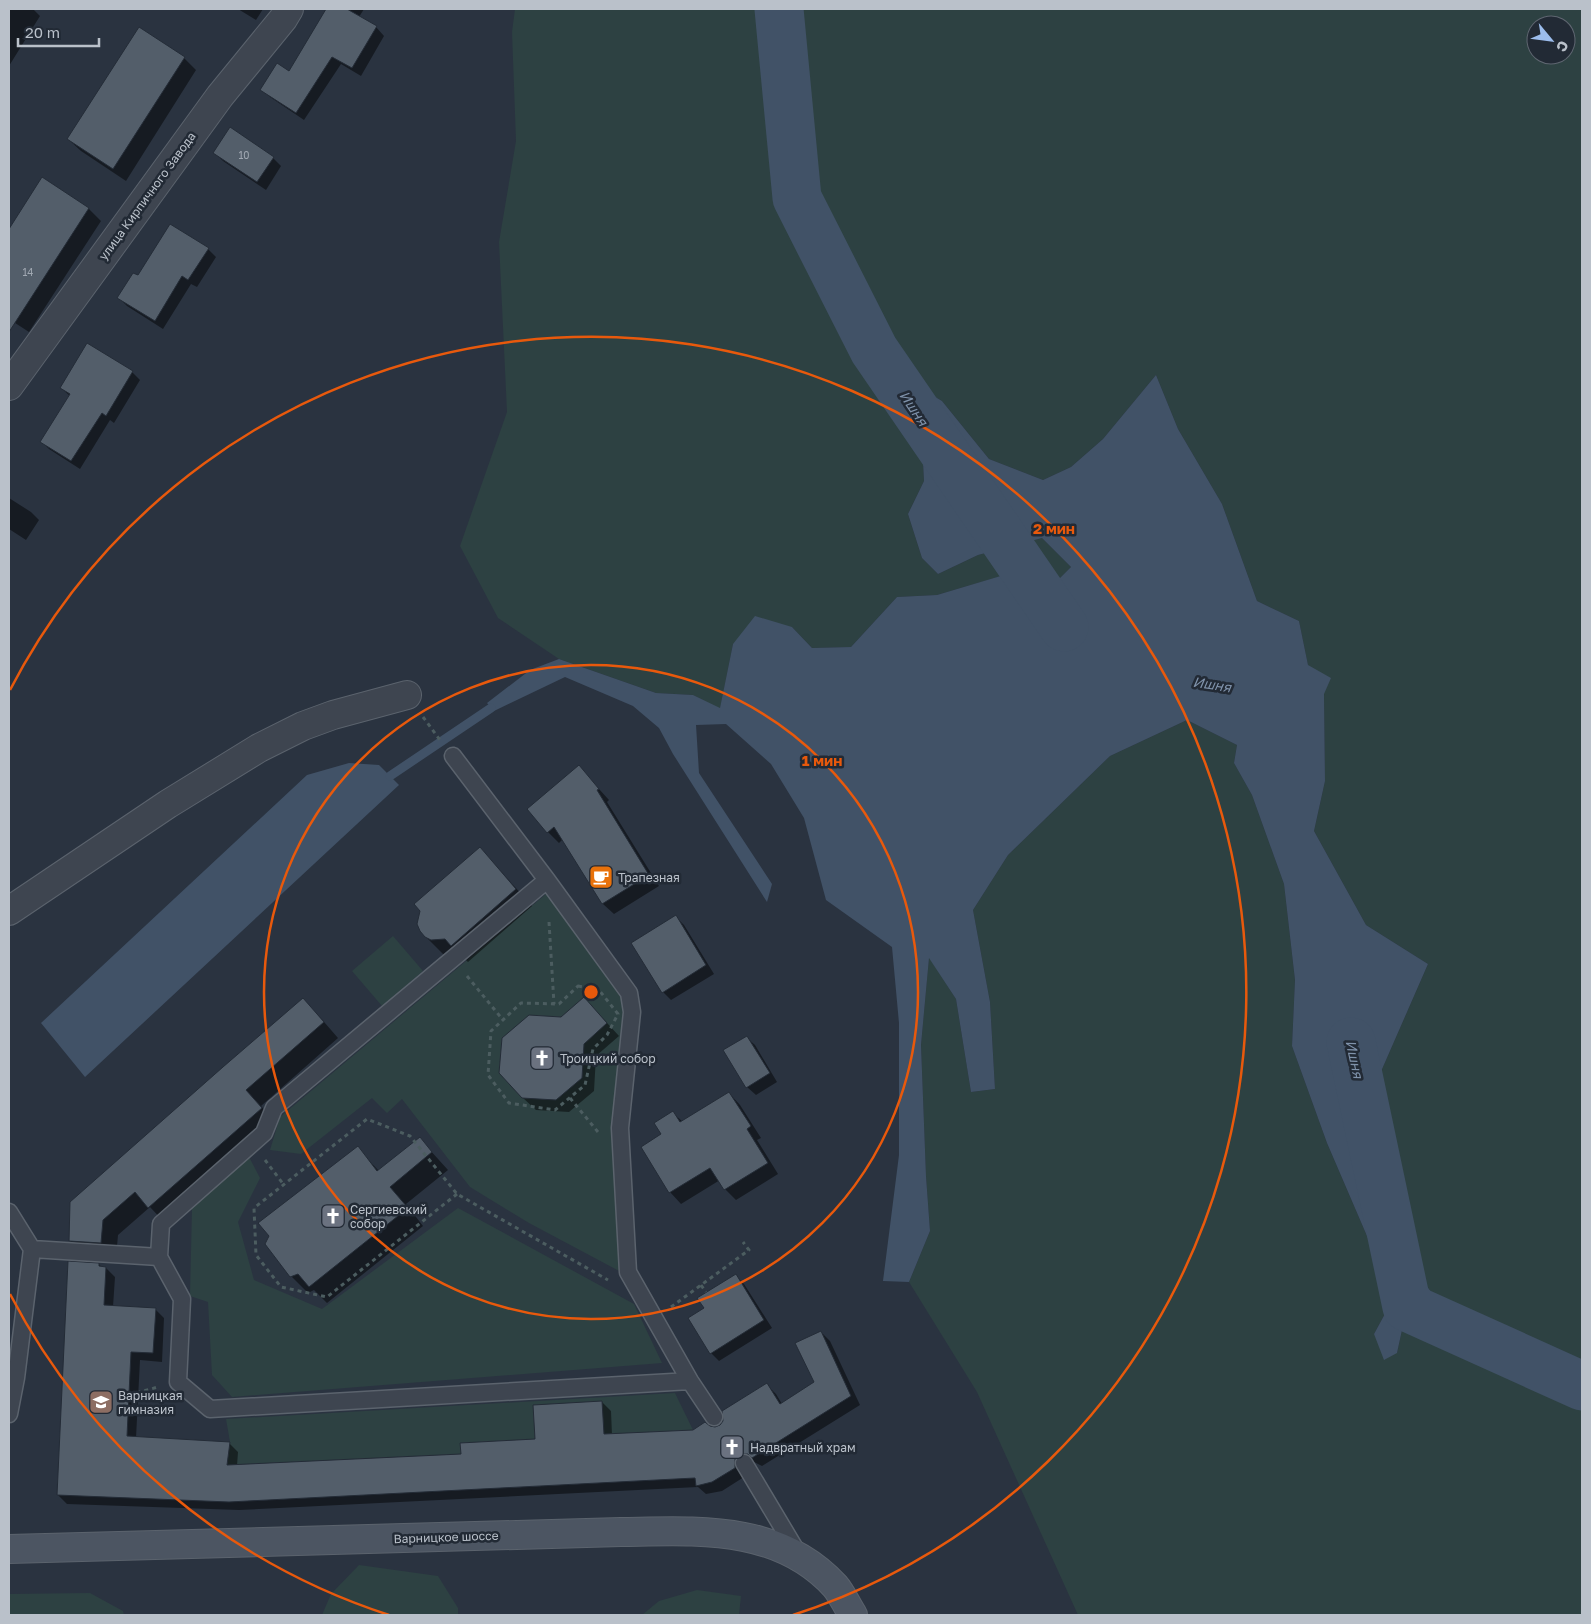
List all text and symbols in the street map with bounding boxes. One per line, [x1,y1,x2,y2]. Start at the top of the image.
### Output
scale bar [18,15,99,47]
north arrow [1526,15,1576,65]
text: 20 m [25,23,60,41]
text: С [1553,38,1573,55]
street label: улица Кирпичного Завода [95,129,199,263]
house number: 10 [238,149,250,161]
house number: 14 [23,266,33,278]
water label: Ишня [896,387,932,430]
text: 2 мин [1033,519,1075,537]
water label: Ишня [1192,673,1233,696]
text: 1 мин [802,751,842,769]
cafe icon: Трапезная [588,864,614,890]
place label: Трапезная [618,870,680,885]
centre of rings [582,983,600,1001]
water label: Ишня [1343,1038,1368,1081]
church icon: Троицкий собор [529,1045,555,1071]
place label: Троицкий собор [560,1051,656,1066]
place label: Сергиевский собор [350,1202,427,1231]
church icon: Сергиевский собор [320,1203,346,1229]
place label: Варницкая гимназия [118,1388,183,1417]
school or university icon: Варницкая гимназия [88,1389,114,1415]
church icon: Надвратный храм [719,1434,745,1460]
place label: Надвратный храм [750,1440,856,1455]
street label: Варницкое шоссе [393,1528,499,1546]

